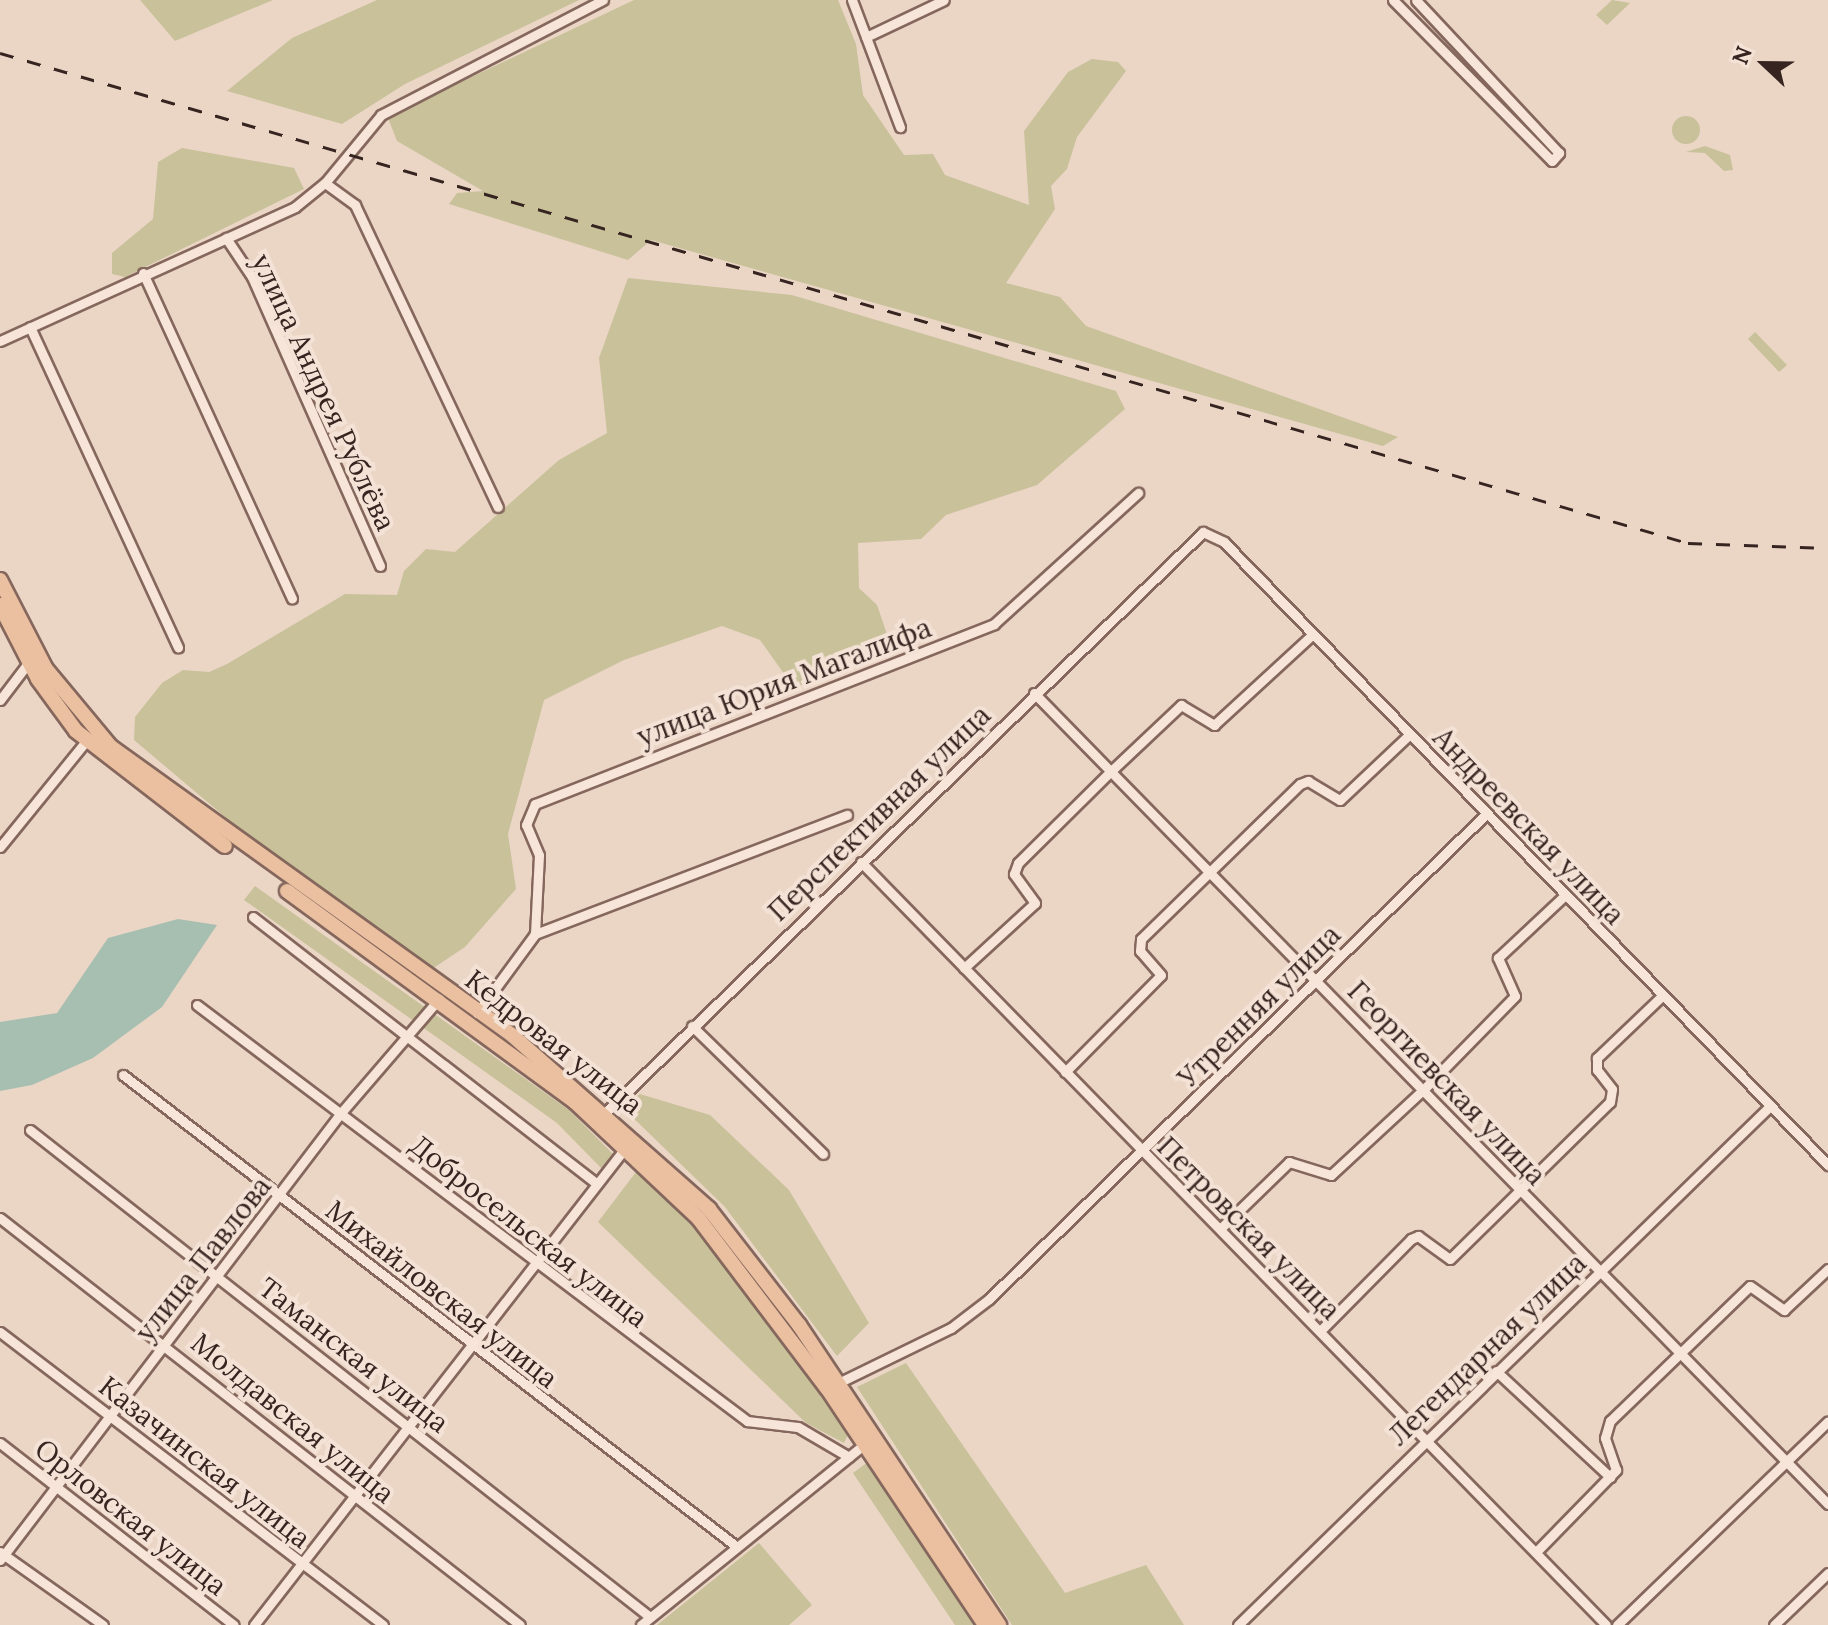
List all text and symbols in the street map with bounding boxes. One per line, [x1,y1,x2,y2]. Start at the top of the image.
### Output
north arrow [1724,24,1804,104]
text: N [1726,42,1758,68]
street label: улица Андрея Рублёва [245,248,403,536]
street label: улица Юрия Магалифа [632,610,936,754]
street label: Перспективная улица [761,698,997,928]
street label: Андреевская улица [1426,721,1632,931]
street label: Утренняя улица [1171,918,1347,1094]
street label: Кедровая улица [459,962,649,1122]
street label: Георгиевская улица [1341,974,1553,1192]
street label: Добросельская улица [404,1128,654,1334]
street label: Петровская улица [1151,1130,1347,1326]
street label: улица Павлова [128,1170,278,1348]
street label: Михайловская улица [319,1193,565,1395]
street label: Легендарная улица [1381,1246,1593,1452]
street label: Таманская улица [252,1270,456,1440]
street label: Молдавская улица [185,1326,401,1510]
street label: Казачинская улица [93,1369,317,1555]
street label: Орловская улица [28,1432,234,1602]

